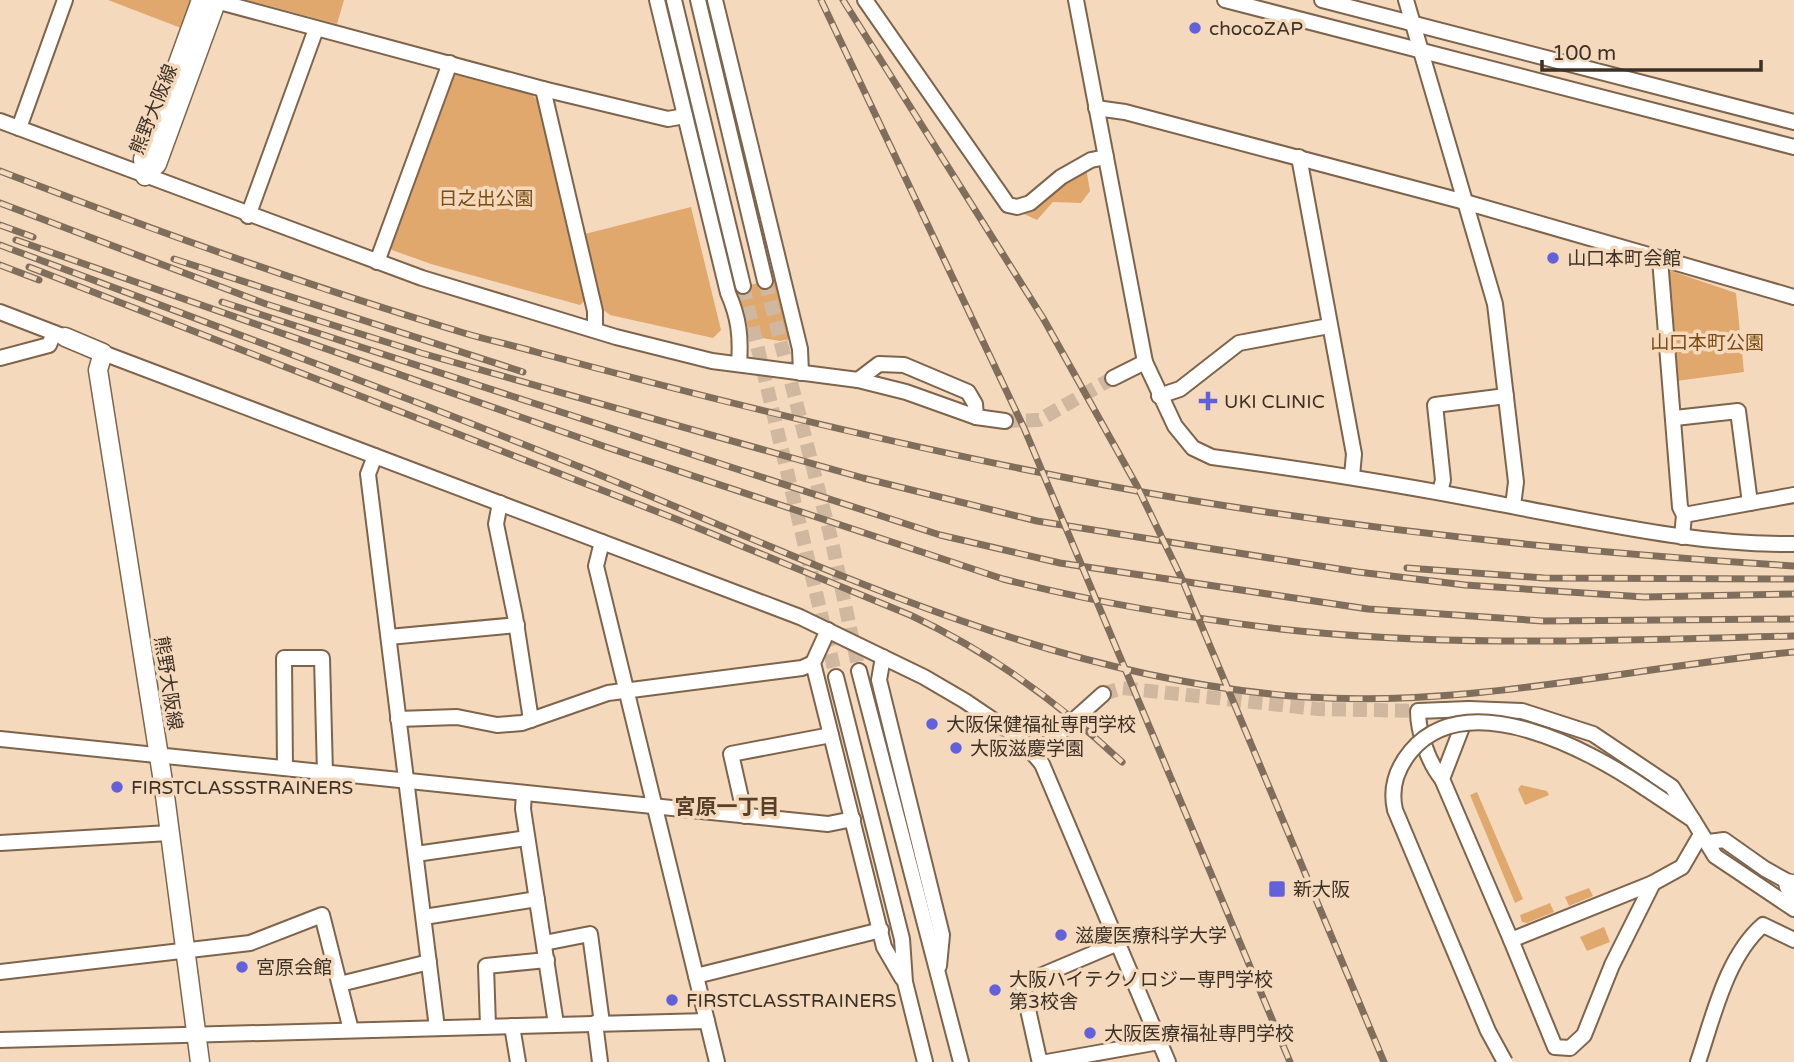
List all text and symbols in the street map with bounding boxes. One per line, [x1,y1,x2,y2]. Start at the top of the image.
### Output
place label: chocoZAP [1209,18,1303,40]
marker: chocoZAP [1187,20,1203,36]
scale bar [1542,28,1761,72]
text: 100 m [1552,41,1616,66]
street label: 熊野大阪線 [126,61,182,158]
park label: 日之出公園 [438,188,534,210]
place label: 山口本町会館 [1567,248,1681,270]
marker: 山口本町会館 [1545,250,1561,266]
park label: 山口本町公園 [1650,332,1764,354]
marker: UKI CLINIC [1198,391,1218,411]
place label: UKI CLINIC [1224,391,1325,413]
street label: 熊野大阪線 [150,635,186,732]
place label: 大阪保健福祉専門学校 [946,714,1136,736]
marker: 大阪保健福祉専門学校 [924,716,940,732]
place label: 大阪滋慶学園 [970,738,1084,760]
marker: 大阪滋慶学園 [948,740,964,756]
place label: FIRSTCLASSSTRAINERS [131,777,353,799]
marker: FIRSTCLASSSTRAINERS [109,779,125,795]
district label: 宮原一丁目 [675,795,780,820]
marker: 新大阪 [1267,879,1287,899]
place label: 新大阪 [1293,879,1350,901]
place label: 滋慶医療科学大学 [1075,925,1227,947]
marker: 滋慶医療科学大学 [1053,927,1069,943]
place label: 宮原会館 [256,957,332,979]
marker: 宮原会館 [234,959,250,975]
place label: 大阪ハイテクノロジー専門学校 第3校舎 [1009,969,1273,1013]
marker: 大阪ハイテクノロジー専門学校 第3校舎 [987,982,1003,998]
place label: FIRSTCLASSTRAINERS [686,990,897,1012]
marker: FIRSTCLASSTRAINERS [664,992,680,1008]
place label: 大阪医療福祉専門学校 [1104,1023,1294,1045]
marker: 大阪医療福祉専門学校 [1082,1025,1098,1041]

